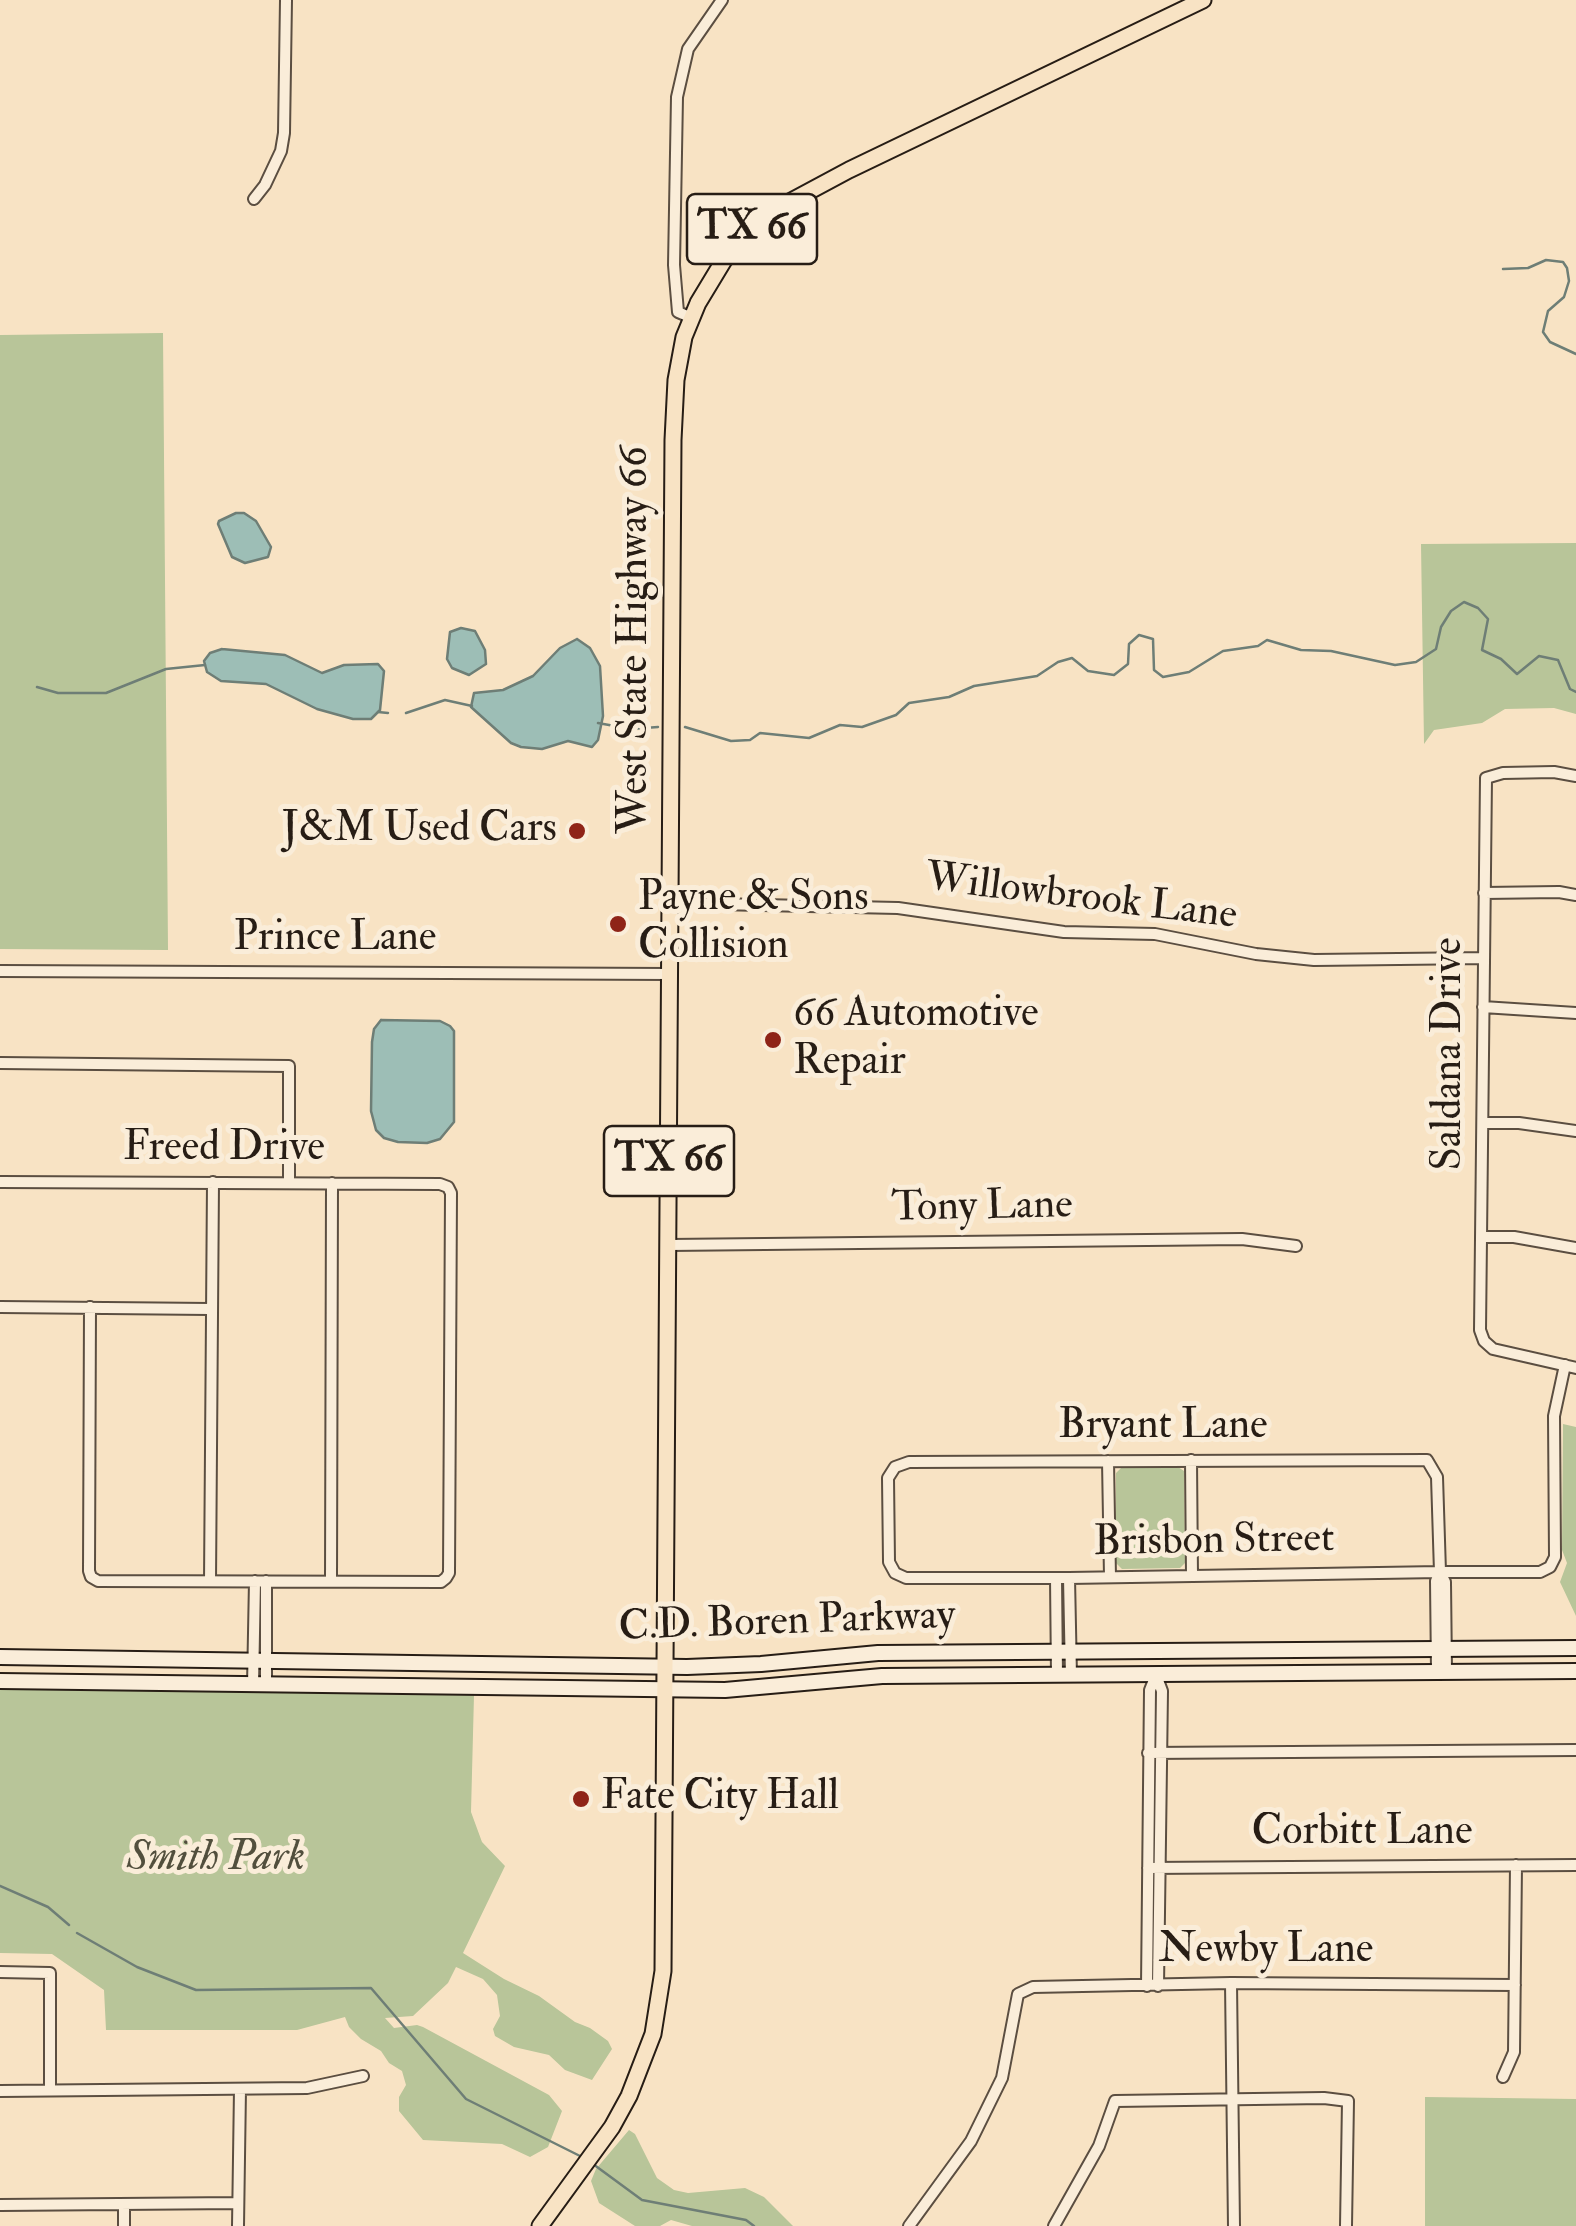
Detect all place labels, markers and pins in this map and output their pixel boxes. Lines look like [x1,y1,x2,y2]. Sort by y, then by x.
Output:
place label: J&M Used Cars [282,806,557,856]
marker: J&M Used Cars [566,820,588,842]
place label: Payne & Sons Collision [638,875,869,974]
marker: Payne & Sons Collision [607,913,629,935]
place label: 66 Automotive Repair [793,991,1039,1090]
marker: 66 Automotive Repair [762,1029,784,1051]
place label: Fate City Hall [601,1774,839,1824]
marker: Fate City Hall [570,1788,592,1810]

